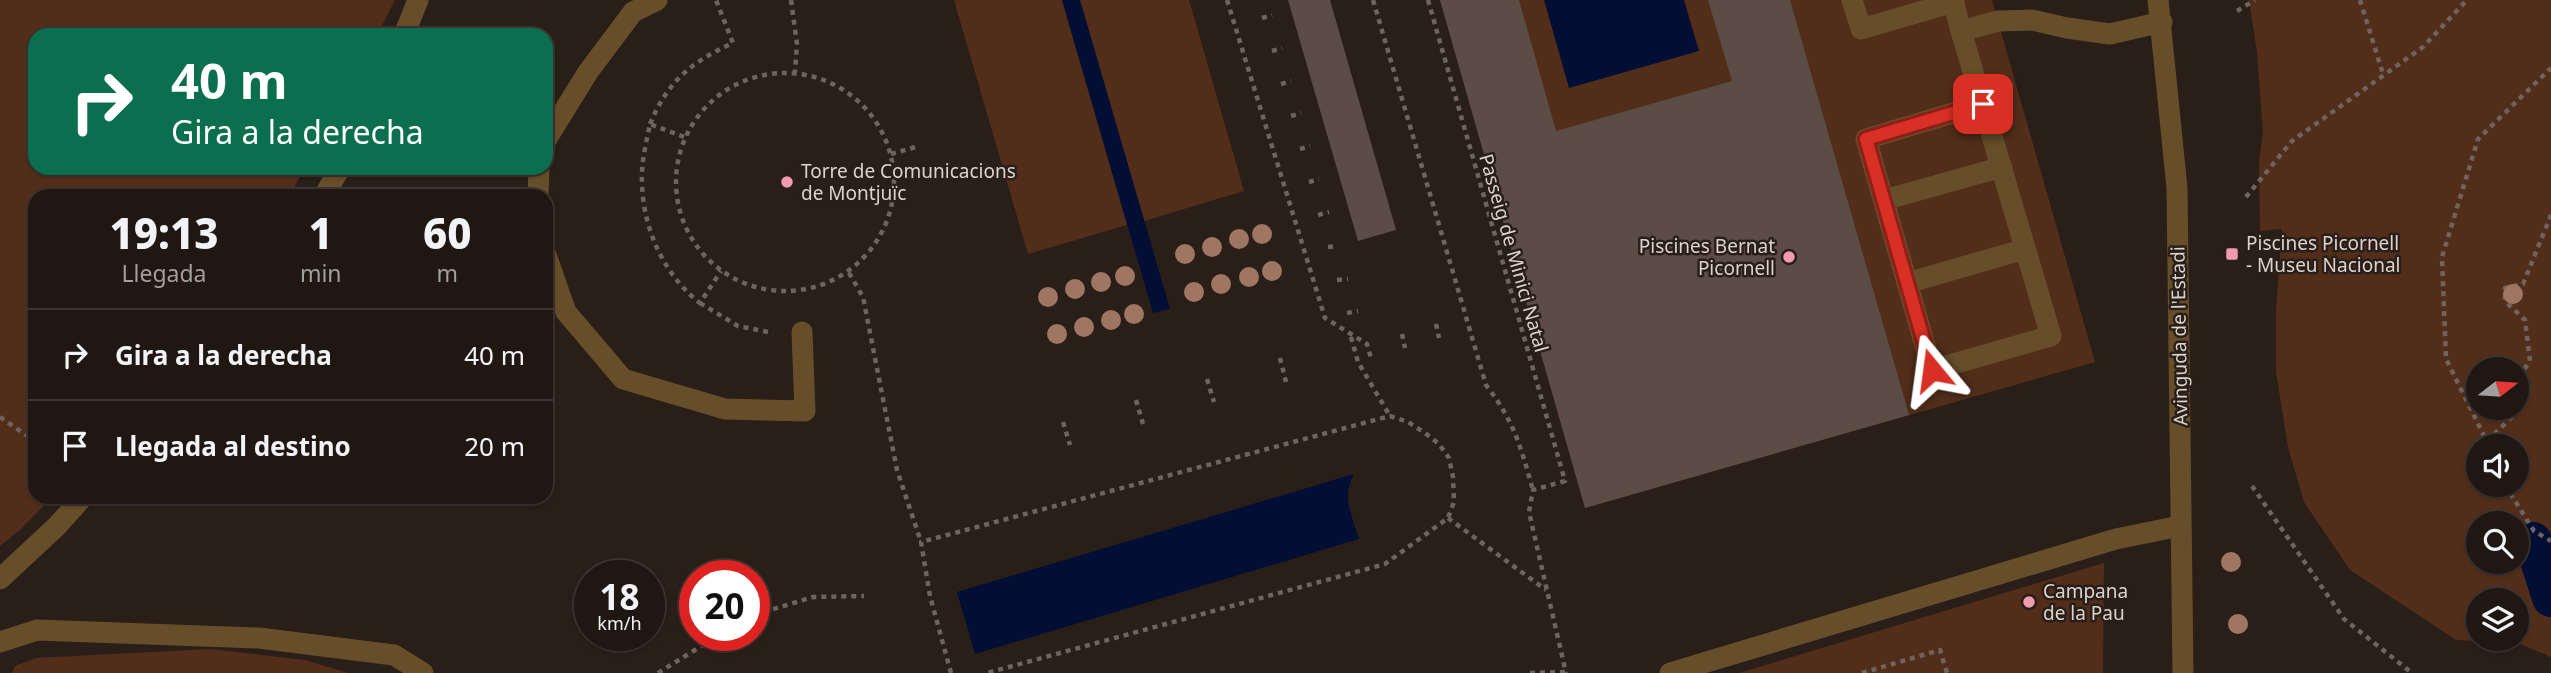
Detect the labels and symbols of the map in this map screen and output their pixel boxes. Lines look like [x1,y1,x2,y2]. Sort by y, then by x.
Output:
pin [1953,74,2013,134]
street label: Passeig de Minici Natal [1473,151,1555,355]
place label: Torre de Comunicacions de Montjuïc [801,158,1016,206]
marker: Torre de Comunicacions de Montjuïc [779,174,795,190]
place label: Piscines Picornell - Museu Nacional [2246,230,2400,278]
place label: Piscines Bernat Picornell [1639,233,1775,281]
street label: Avinguda de l'Estadi [2164,246,2194,426]
marker: Piscines Picornell - Museu Nacional [2224,246,2240,262]
marker: Piscines Bernat Picornell [1781,249,1797,265]
position arrow [1895,333,1969,407]
north arrow [2466,357,2529,420]
speed limit sign: 20 [679,560,770,651]
place label: Campana de la Pau [2043,578,2128,626]
marker: Campana de la Pau [2021,594,2037,610]

